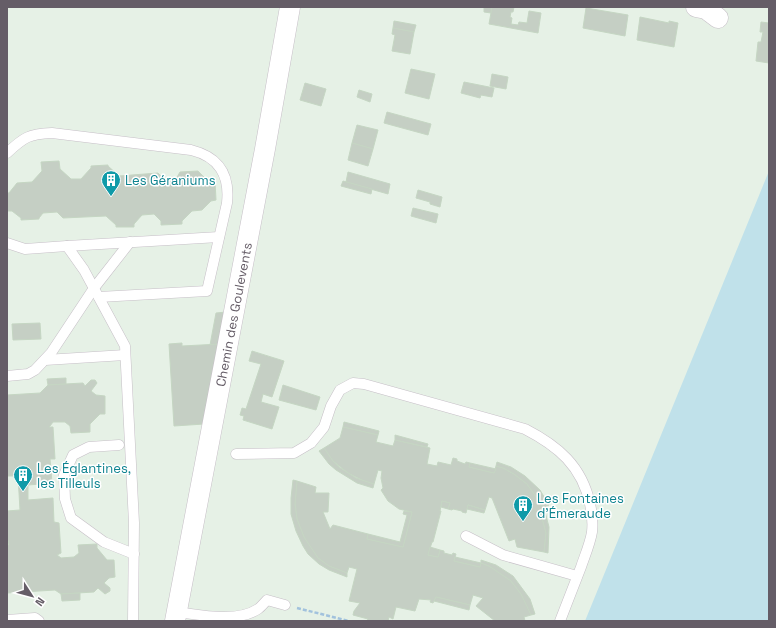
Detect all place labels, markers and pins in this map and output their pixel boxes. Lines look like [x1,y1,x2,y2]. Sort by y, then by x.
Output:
building icon: Les Géraniums [100,169,122,197]
place label: Les Géraniums [125,172,216,189]
place label: Les Églantines, les Tilleuls [37,460,131,492]
building icon: Les Églantines, les Tilleuls [12,464,34,492]
place label: Les Fontaines d'Émeraude [537,490,624,522]
building icon: Les Fontaines d'Émeraude [512,494,534,522]

